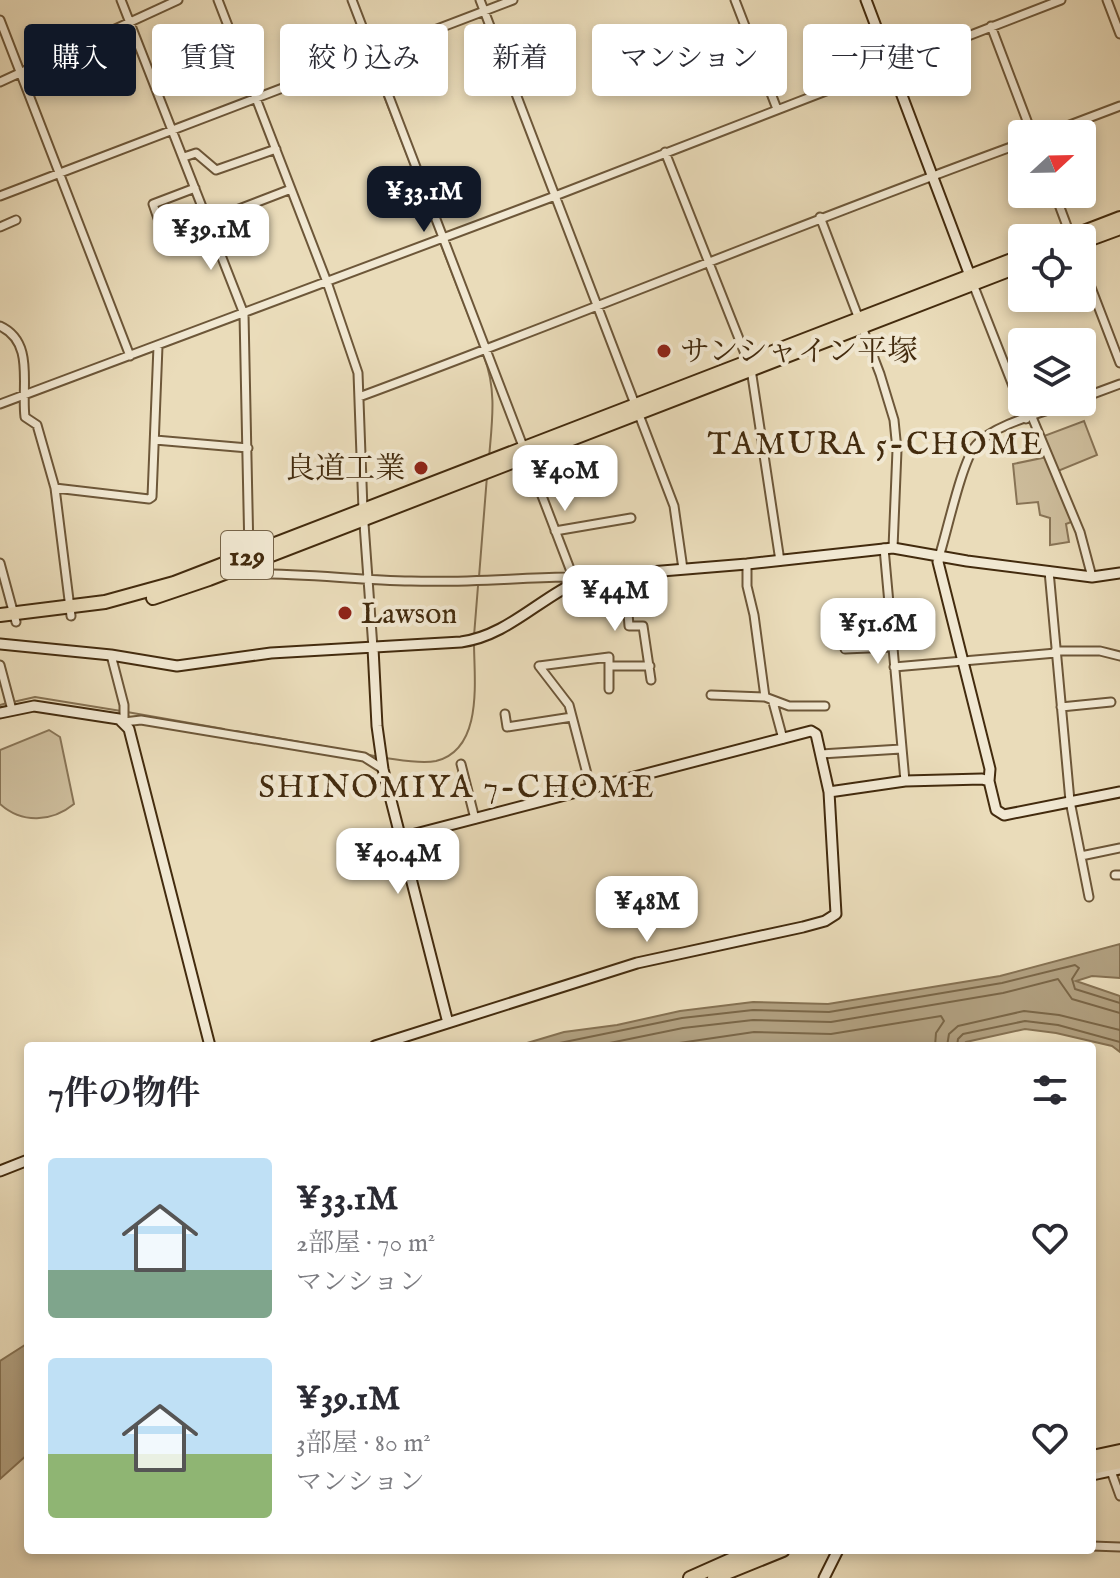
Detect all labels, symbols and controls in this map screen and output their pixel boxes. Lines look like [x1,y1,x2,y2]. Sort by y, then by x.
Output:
chip: 購入 [24,24,136,96]
chip: 賃貸 [152,24,264,96]
chip: 絞り込み [280,24,448,96]
chip: 新着 [464,24,576,96]
chip: マンション [592,24,787,96]
chip: 一戸建て [803,24,971,96]
north arrow [1008,120,1096,208]
map controls [1008,120,1096,416]
pin: ¥33.1M [359,166,489,234]
text: ¥33.1M [385,175,463,208]
pin: ¥39.1M [146,204,276,272]
text: ¥39.1M [171,213,251,246]
button: locate [1008,224,1096,312]
button: layers [1008,328,1096,416]
place label: サンシャイン平塚 [680,334,917,372]
marker: サンシャイン平塚 [655,342,673,360]
district label: TAMURA 5-CHOME [708,425,1044,466]
pin: ¥40M [518,445,612,513]
place label: 良道工業 [285,451,405,489]
text: ¥40M [531,454,599,487]
marker: 良道工業 [412,459,430,477]
road number: 129 [221,531,273,579]
pin: ¥44M [568,565,662,633]
text: ¥44M [581,574,649,607]
place label: Lawson [361,596,457,634]
pin: ¥51.6M [813,598,943,666]
marker: Lawson [336,604,354,622]
text: ¥51.6M [838,607,918,640]
district label: SHINOMIYA 7-CHOME [258,768,656,809]
pin: ¥40.4M [333,828,463,896]
text: ¥40.4M [354,837,442,870]
pin: ¥48M [600,876,694,944]
text: ¥48M [614,885,680,918]
icon: filters [1028,1068,1072,1112]
text: 7件の物件 [48,1073,200,1116]
text: ¥33.1M [296,1178,398,1221]
icon: home [112,1190,208,1286]
icon: heart [1028,1216,1072,1260]
text: 2部屋 · 70 m² [296,1227,435,1260]
text: マンション [296,1266,425,1299]
text: ¥39.1M [296,1378,400,1421]
icon: home [112,1390,208,1486]
icon: heart [1028,1416,1072,1460]
text: 3部屋 · 80 m² [296,1427,431,1460]
text: マンション [296,1466,425,1499]

